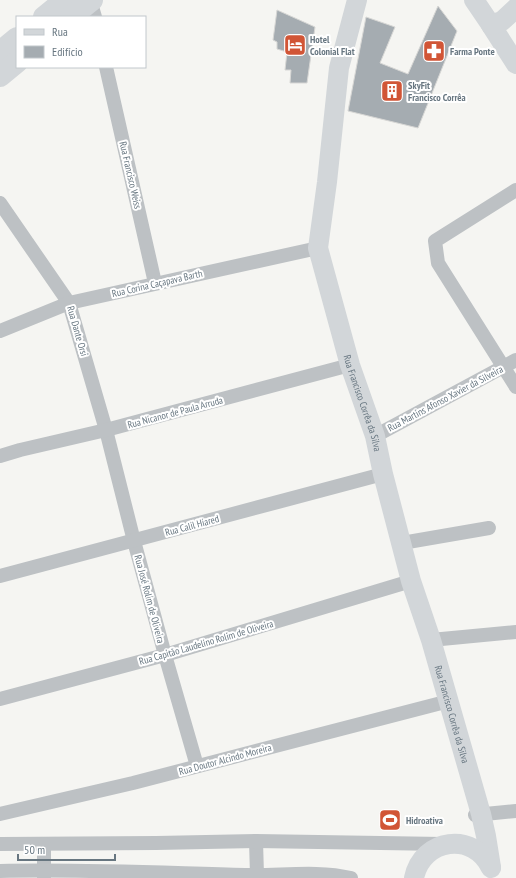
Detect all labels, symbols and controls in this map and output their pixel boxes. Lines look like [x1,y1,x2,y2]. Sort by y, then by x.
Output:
legend [16,16,146,68]
text: Rua [52,24,68,39]
hotel icon: Hotel Colonial Flat [282,32,308,58]
place label: Hotel Colonial Flat [310,33,355,58]
pharmacy icon: Farma Ponte [421,38,447,64]
text: Edifício [52,44,83,59]
place label: Farma Ponte [450,45,495,58]
building icon: SkyFit Francisco Corrêa [379,78,405,104]
place label: SkyFit Francisco Corrêa [408,79,466,104]
street label: Rua Francisco Weiss [116,140,145,211]
street label: Rua Corina Caçapava Barth [111,267,204,300]
street label: Rua Dante Orsi [64,305,91,358]
street label: Rua Francisco Corrêa da Silva [340,353,384,453]
street label: Rua Martins Afonso Xavier da Silveira [385,363,505,434]
street label: Rua Nicanor de Paula Arruda [126,394,224,431]
street label: Rua Calil Hiared [164,512,221,539]
street label: Rua José Rolim de Oliveira [131,554,168,645]
street label: Rua Capitão Laudelino Rolim de Oliveira [138,617,275,668]
street label: Rua Francisco Corrêa da Silva [432,664,472,765]
street label: Rua Doutor Alcindo Moreira [177,741,273,778]
sports icon: Hidroativa [377,807,403,833]
place label: Hidroativa [406,814,443,827]
scale bar [18,836,115,862]
text: 50 m [24,842,45,857]

